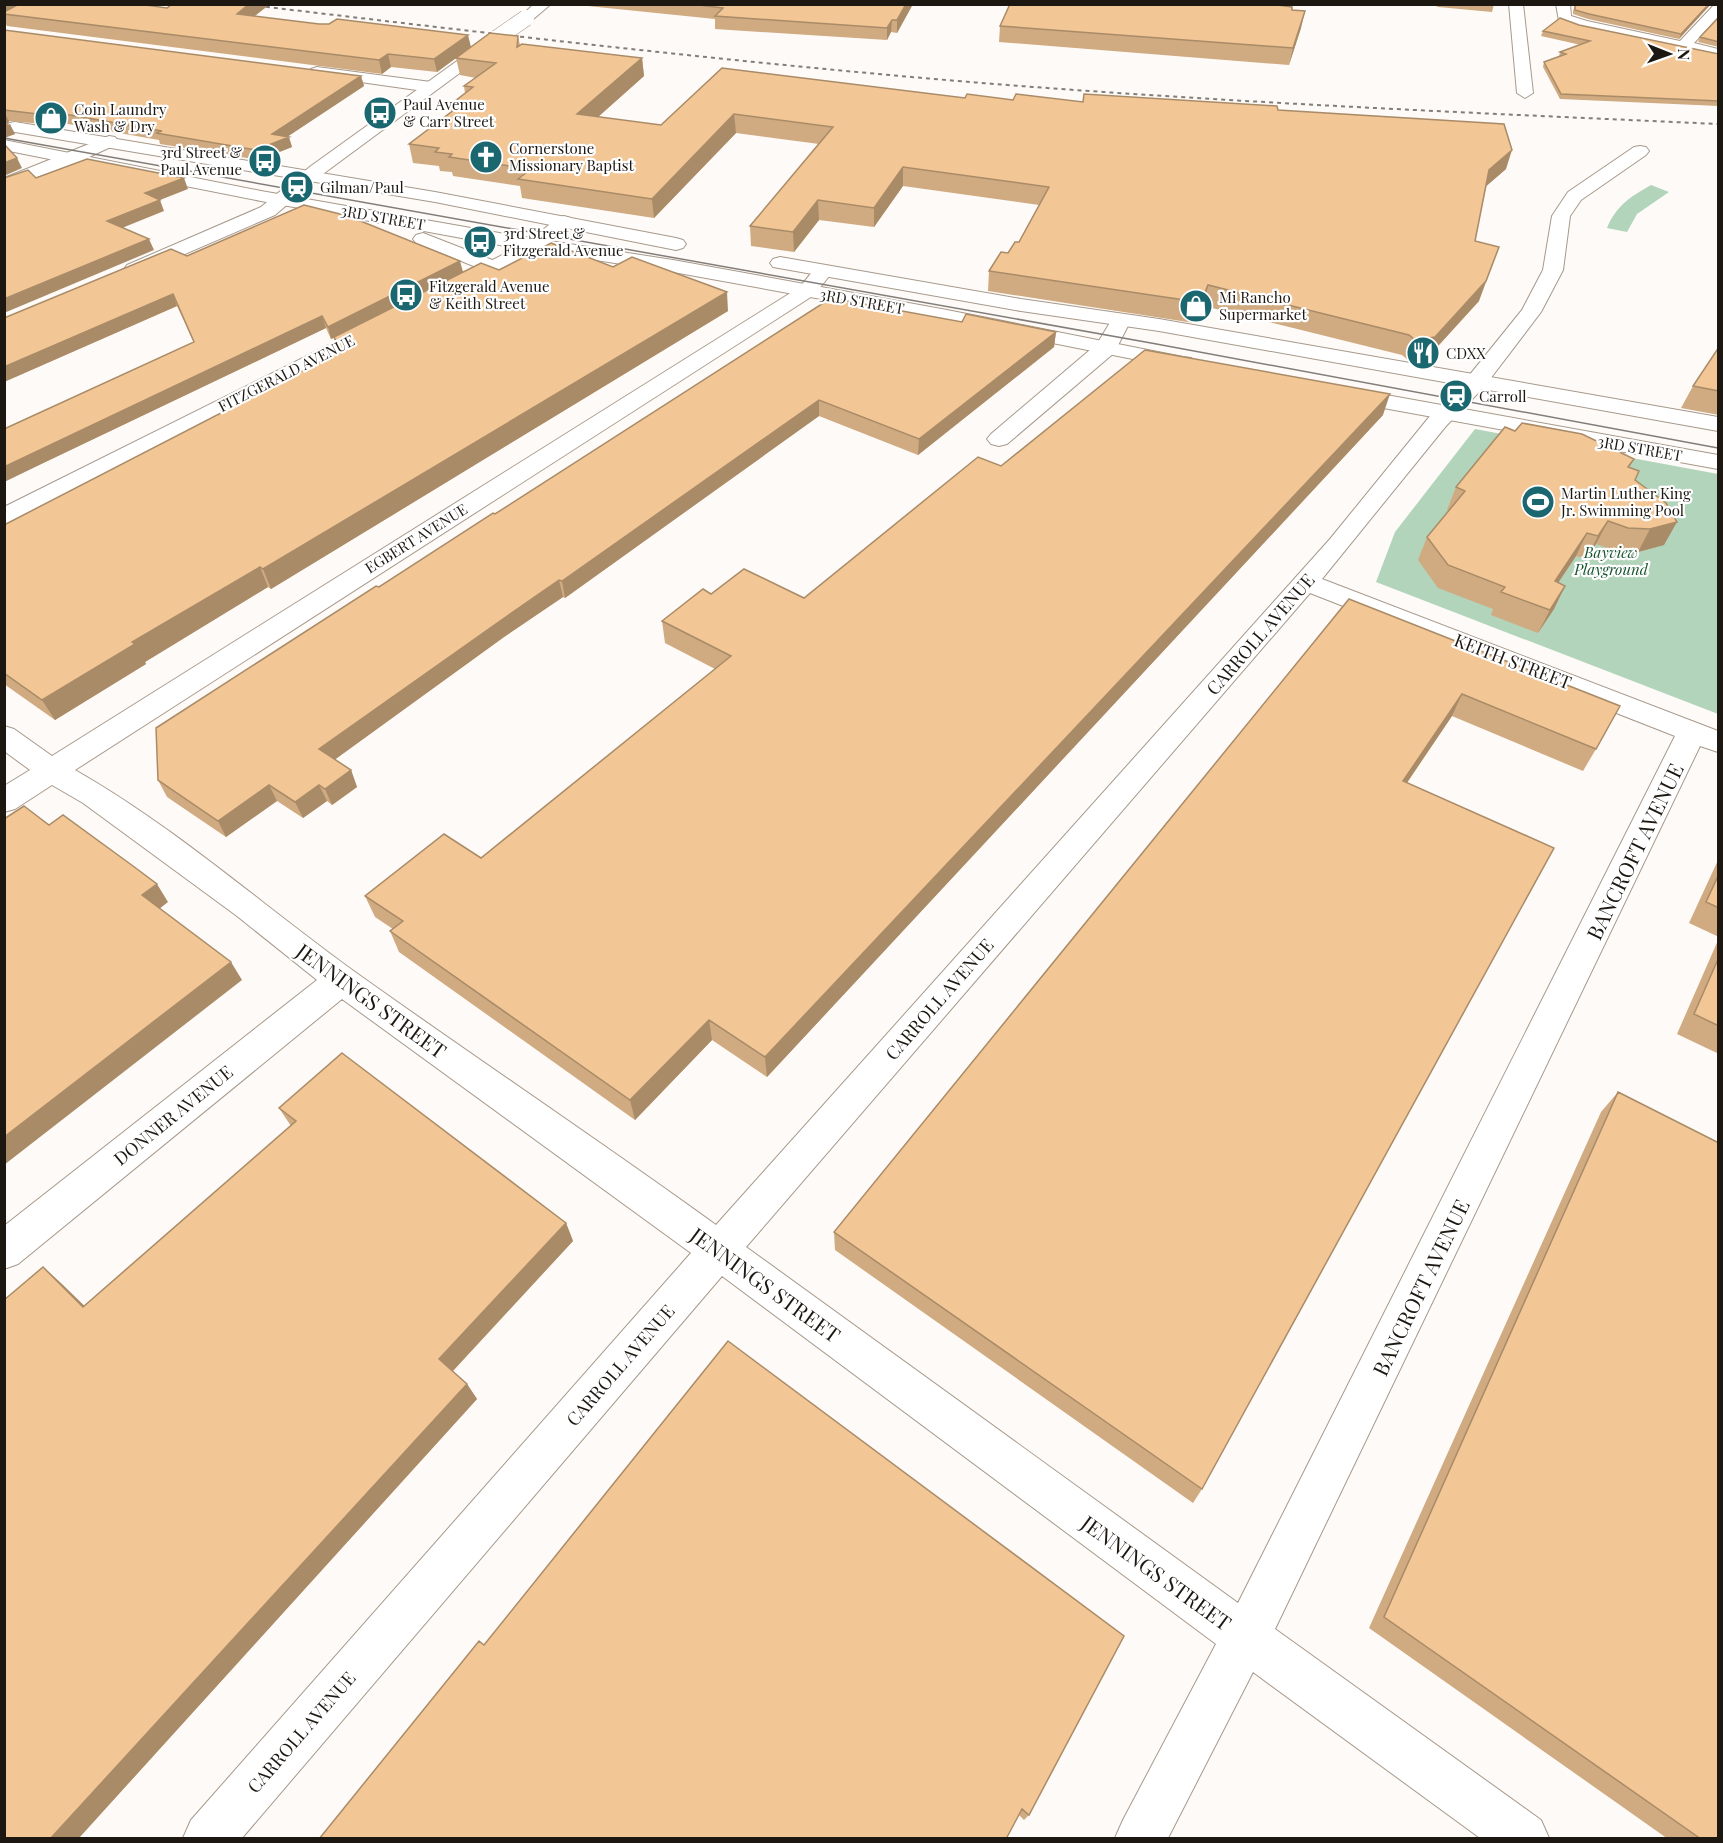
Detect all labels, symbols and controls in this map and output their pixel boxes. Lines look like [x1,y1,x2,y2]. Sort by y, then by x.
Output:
north arrow [1639,24,1699,84]
text: N [1674,48,1695,61]
place label: Paul Avenue & Carr Street [403,94,495,131]
bus stop icon: Paul Avenue & Carr Street [362,95,398,131]
place label: Coin Laundry Wash & Dry [73,99,167,136]
shop icon: Coin Laundry Wash & Dry [33,100,69,136]
place label: Cornerstone Missionary Baptist [509,138,634,175]
church icon: Cornerstone Missionary Baptist [468,139,504,175]
place label: 3rd Street & Paul Avenue [160,142,242,179]
bus stop icon: 3rd Street & Paul Avenue [247,143,283,179]
station icon: Gilman/Paul [279,169,315,205]
place label: Gilman/Paul [320,177,404,197]
street label: 3RD STREET [339,200,427,234]
place label: 3rd Street & Fitzgerald Avenue [503,223,623,260]
bus stop icon: 3rd Street & Fitzgerald Avenue [462,224,498,260]
place label: Fitzgerald Avenue & Keith Street [429,276,549,313]
bus stop icon: Fitzgerald Avenue & Keith Street [388,277,424,313]
street label: 3RD STREET [818,284,906,318]
place label: Mi Rancho Supermarket [1219,287,1307,324]
shop icon: Mi Rancho Supermarket [1178,288,1214,324]
street label: FITZGERALD AVENUE [214,330,358,416]
restaurant icon: CDXX [1405,335,1441,371]
place label: CDXX [1446,343,1486,363]
station icon: Carroll [1438,378,1474,414]
place label: Carroll [1479,386,1527,406]
street label: 3RD STREET [1596,431,1684,465]
place label: Martin Luther King Jr. Swimming Pool [1560,483,1691,520]
sports icon: Martin Luther King Jr. Swimming Pool [1520,484,1556,520]
street label: EGBERT AVENUE [361,498,471,578]
park label: Bayview Playground [1573,542,1649,579]
street label: CARROLL AVENUE [1201,568,1319,700]
street label: KEITH STREET [1451,628,1575,694]
street label: BANCROFT AVENUE [1579,758,1689,944]
street label: CARROLL AVENUE [880,933,998,1065]
street label: JENNINGS STREET [291,935,453,1064]
street label: DONNER AVENUE [108,1060,238,1170]
street label: BANCROFT AVENUE [1365,1194,1475,1380]
street label: JENNINGS STREET [685,1219,847,1348]
street label: CARROLL AVENUE [561,1299,679,1431]
street label: JENNINGS STREET [1076,1507,1238,1636]
street label: CARROLL AVENUE [242,1666,360,1798]

